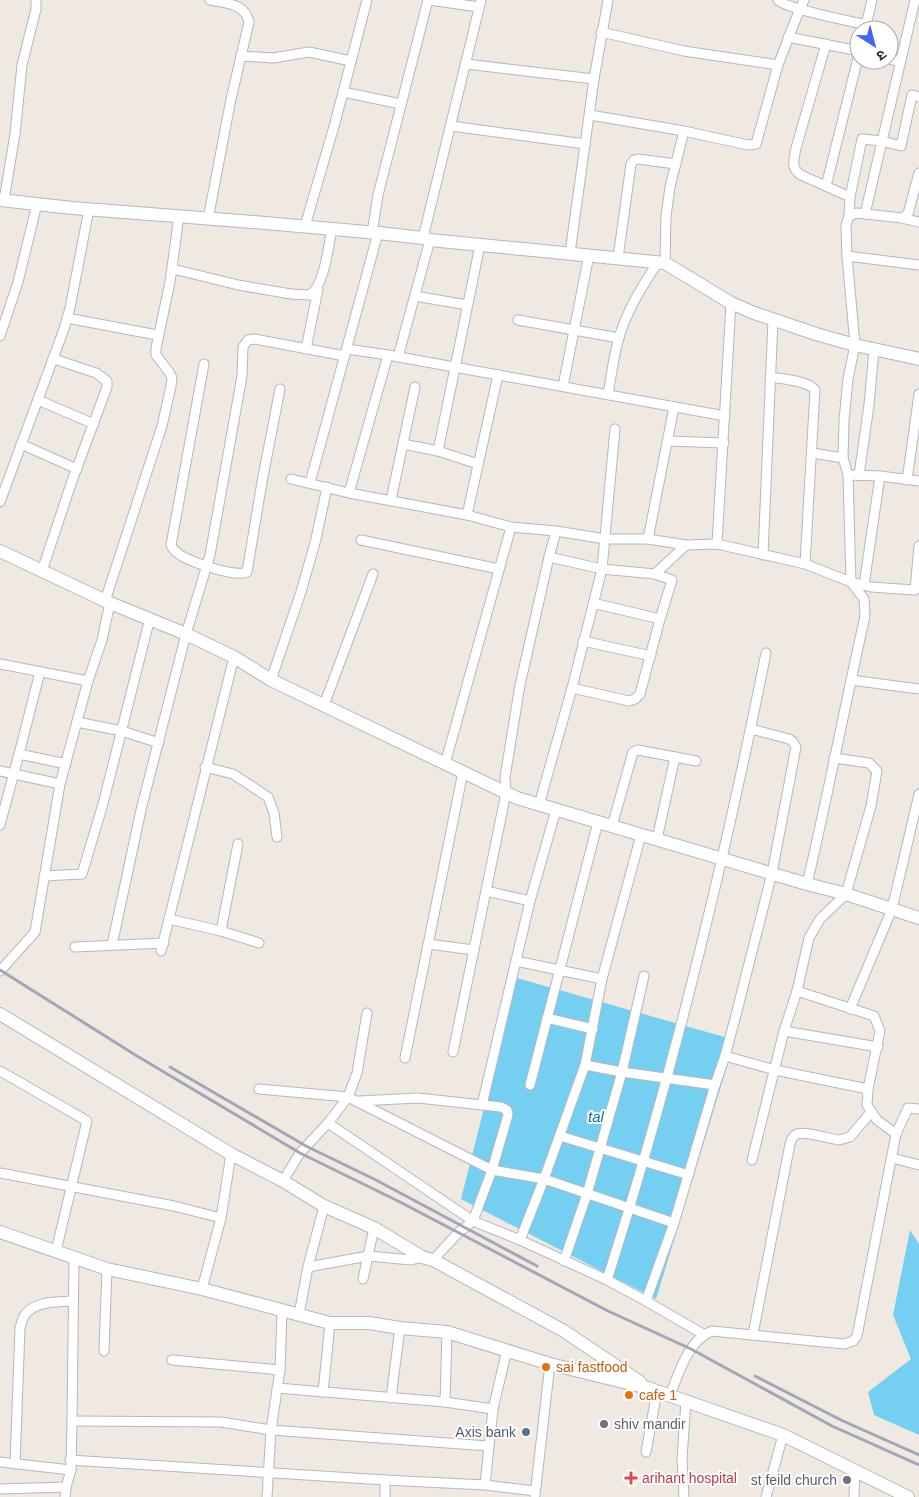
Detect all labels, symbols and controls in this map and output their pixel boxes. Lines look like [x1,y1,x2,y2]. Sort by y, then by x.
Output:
north arrow [849,20,899,70]
text: उ [873,47,890,65]
water label: tal [588,1108,605,1125]
place label: sai fastfood [556,1359,628,1375]
marker: sai fastfood [540,1361,552,1373]
place label: cafe 1 [639,1387,677,1403]
marker: cafe 1 [623,1389,635,1401]
place label: shiv mandir [614,1416,686,1432]
marker: shiv mandir [598,1418,610,1430]
place label: Axis bank [455,1424,517,1440]
marker: Axis bank [520,1426,532,1438]
place label: arihant hospital [642,1470,737,1486]
marker: arihant hospital [624,1471,638,1485]
place label: st feild church [751,1472,837,1488]
marker: st feild church [841,1474,853,1486]

